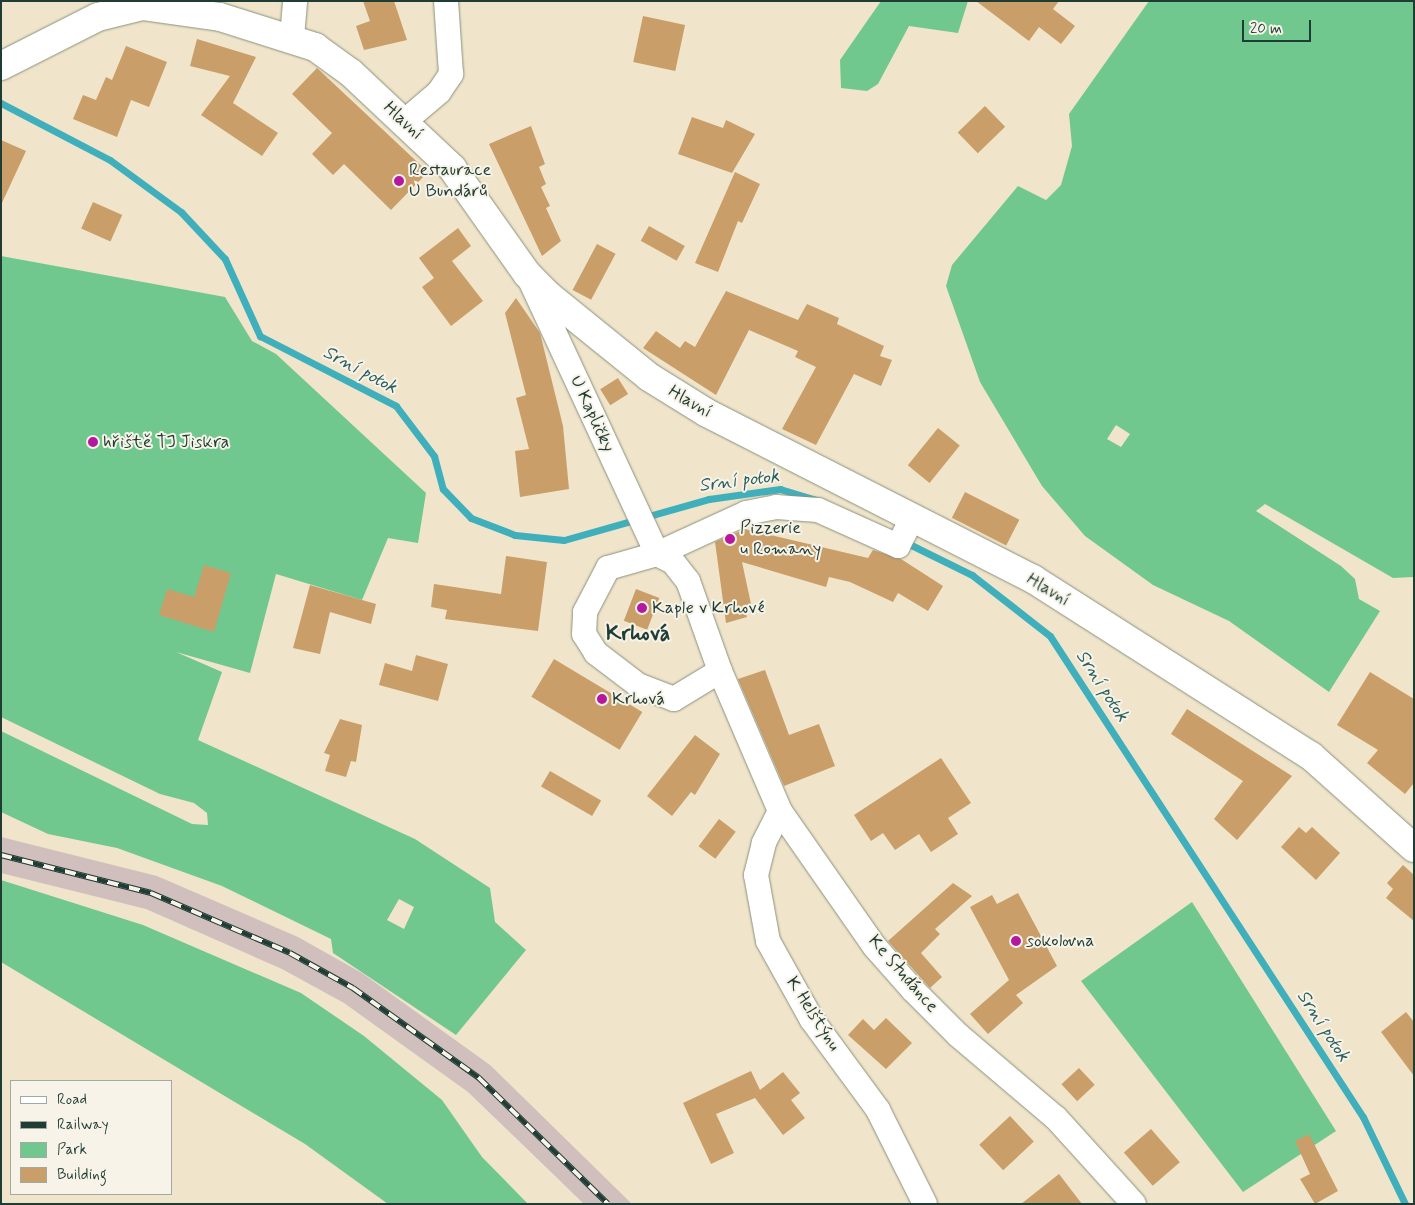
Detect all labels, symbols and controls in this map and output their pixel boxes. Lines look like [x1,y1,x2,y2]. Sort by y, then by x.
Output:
scale bar [1245,10,1314,42]
text: 20 m [1250,19,1282,39]
street label: Hlavní [378,97,428,145]
place label: Restaurace U Bundárů [409,160,491,202]
marker: Restaurace U Bundárů [393,175,405,187]
water label: Srní potok [319,341,401,399]
street label: U Kapličky [565,372,619,456]
street label: Hlavní [664,381,716,423]
place label: hřiště TJ Jiskra [103,431,228,453]
marker: hřiště TJ Jiskra [87,436,99,448]
water label: Srní potok [697,465,781,497]
place label: Pizzerie u Romany [740,518,820,560]
marker: Pizzerie u Romany [724,533,736,545]
street label: Hlavní [1022,569,1074,611]
place label: Kaple v Krhové [652,597,764,619]
marker: Kaple v Krhové [636,602,648,614]
district label: Krhová [606,622,670,648]
water label: Srní potok [1070,646,1134,726]
place label: Krhová [612,688,665,710]
marker: Krhová [596,693,608,705]
street label: Ke Studánce [863,930,943,1018]
place label: sokolovna [1026,930,1095,952]
marker: sokolovna [1010,935,1022,947]
street label: K Helštýnu [780,972,846,1056]
water label: Srní potok [1291,986,1355,1066]
legend [10,1080,172,1195]
text: Road [57,1090,87,1110]
text: Railway [57,1115,109,1135]
text: Park [57,1140,87,1160]
text: Building [57,1165,107,1185]

